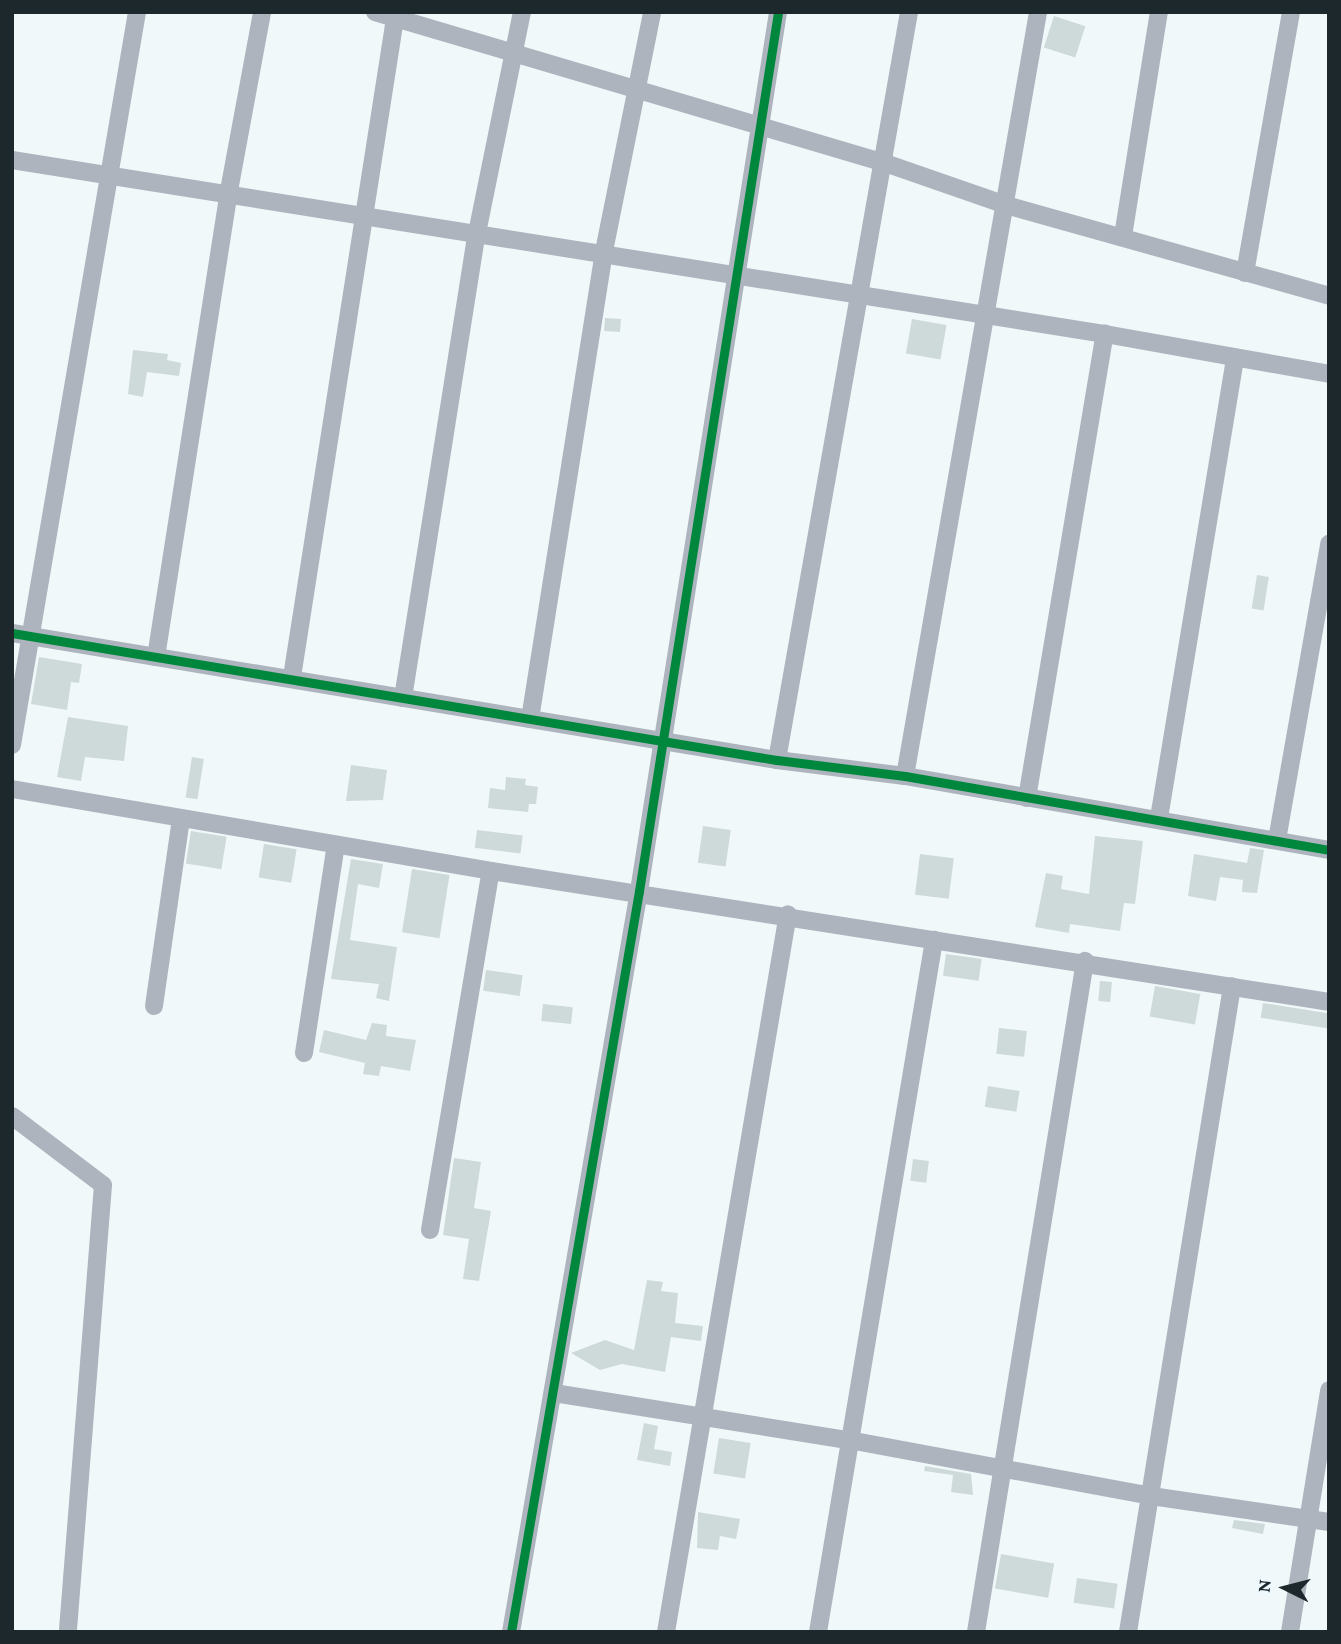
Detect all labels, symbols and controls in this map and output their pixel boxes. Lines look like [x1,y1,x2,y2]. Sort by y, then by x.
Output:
north arrow [1250,1553,1320,1623]
text: N [1252,1578,1275,1593]

